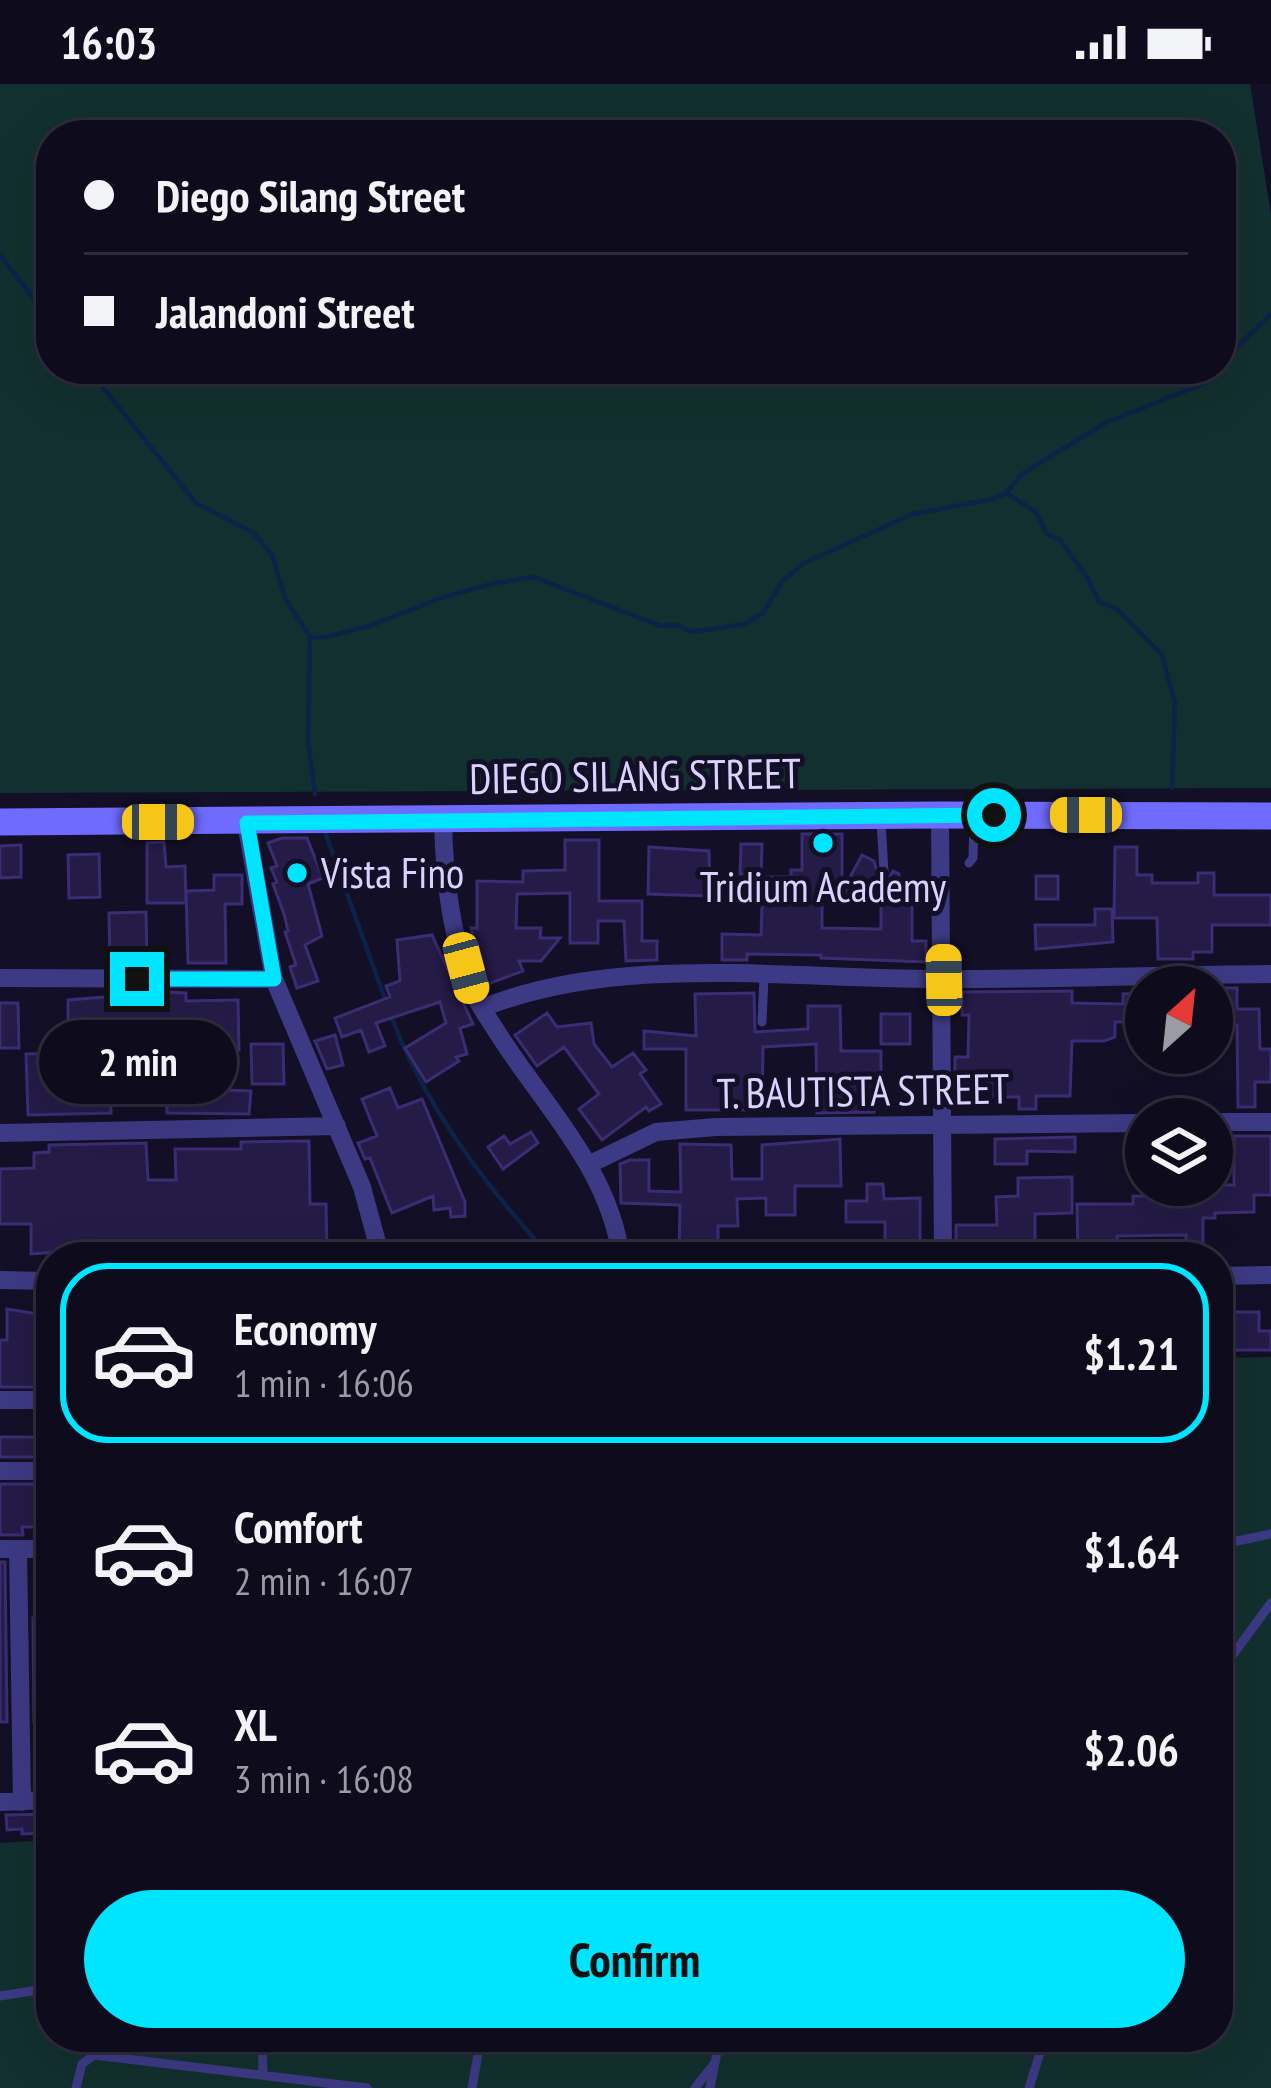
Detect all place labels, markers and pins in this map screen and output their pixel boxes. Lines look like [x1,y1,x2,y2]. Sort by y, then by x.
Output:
marker: Tridium Academy [810,830,836,856]
place label: Vista Fino [320,845,464,900]
place label: Tridium Academy [700,859,946,914]
marker: Vista Fino [284,860,310,886]

